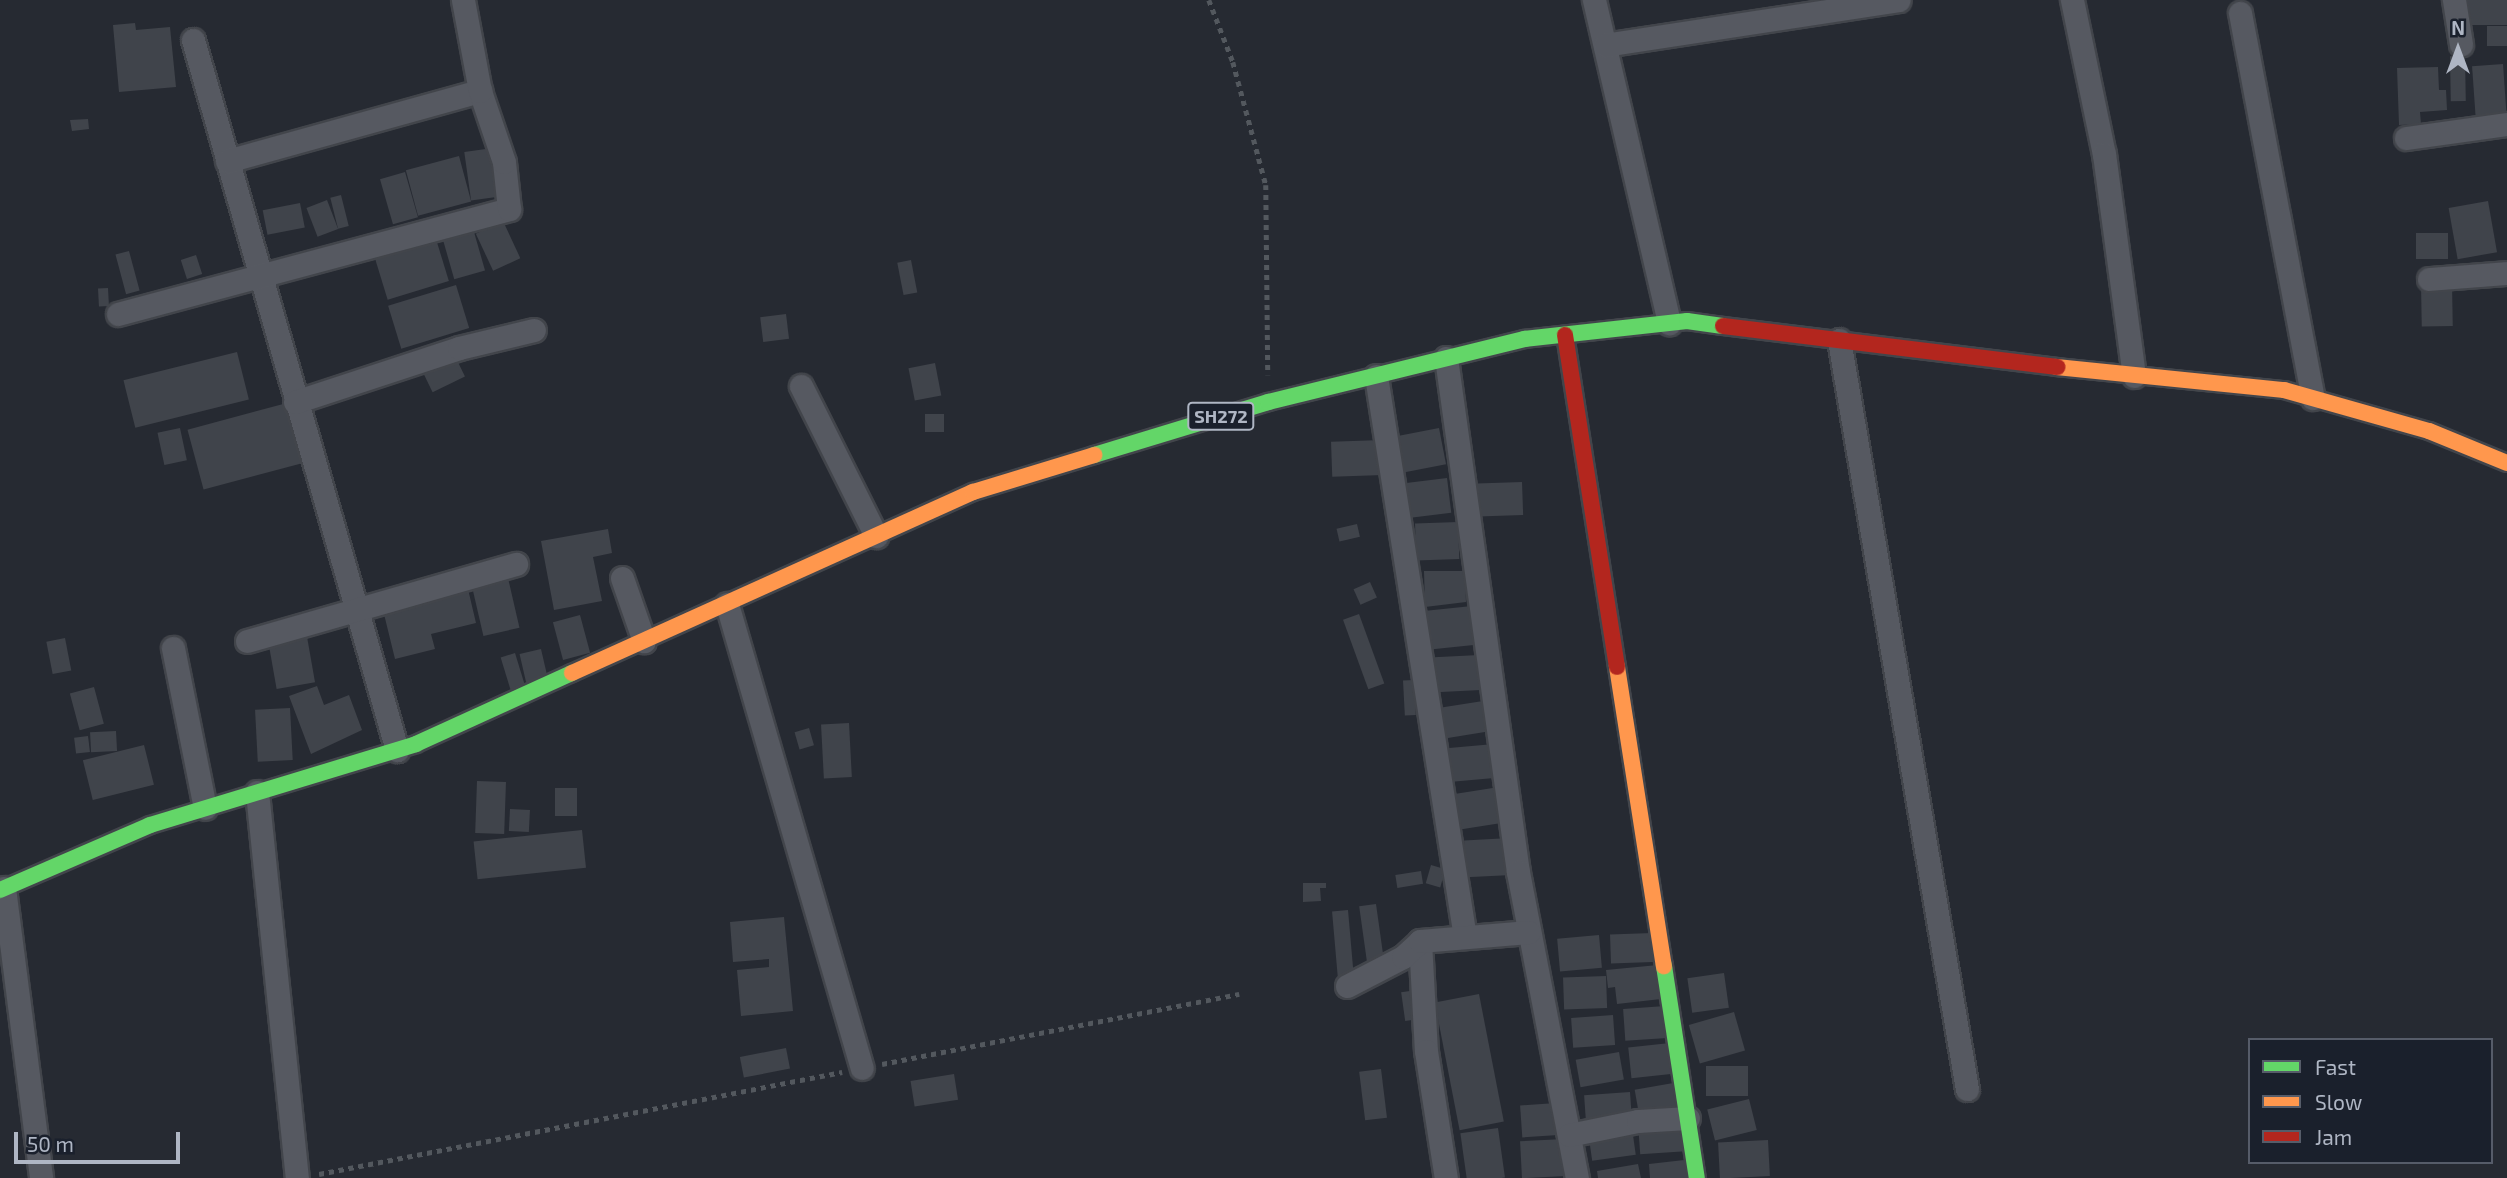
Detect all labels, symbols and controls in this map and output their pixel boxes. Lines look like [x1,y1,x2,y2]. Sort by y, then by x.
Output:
north arrow [2423,14,2493,84]
text: N [2451,16,2465,39]
road number: SH272 [1186,402,1256,430]
legend [2248,1038,2493,1164]
text: Fast [2315,1054,2356,1079]
text: Slow [2315,1089,2362,1114]
scale bar [18,1118,184,1162]
text: Jam [2315,1124,2352,1149]
text: 50 m [27,1131,74,1156]

